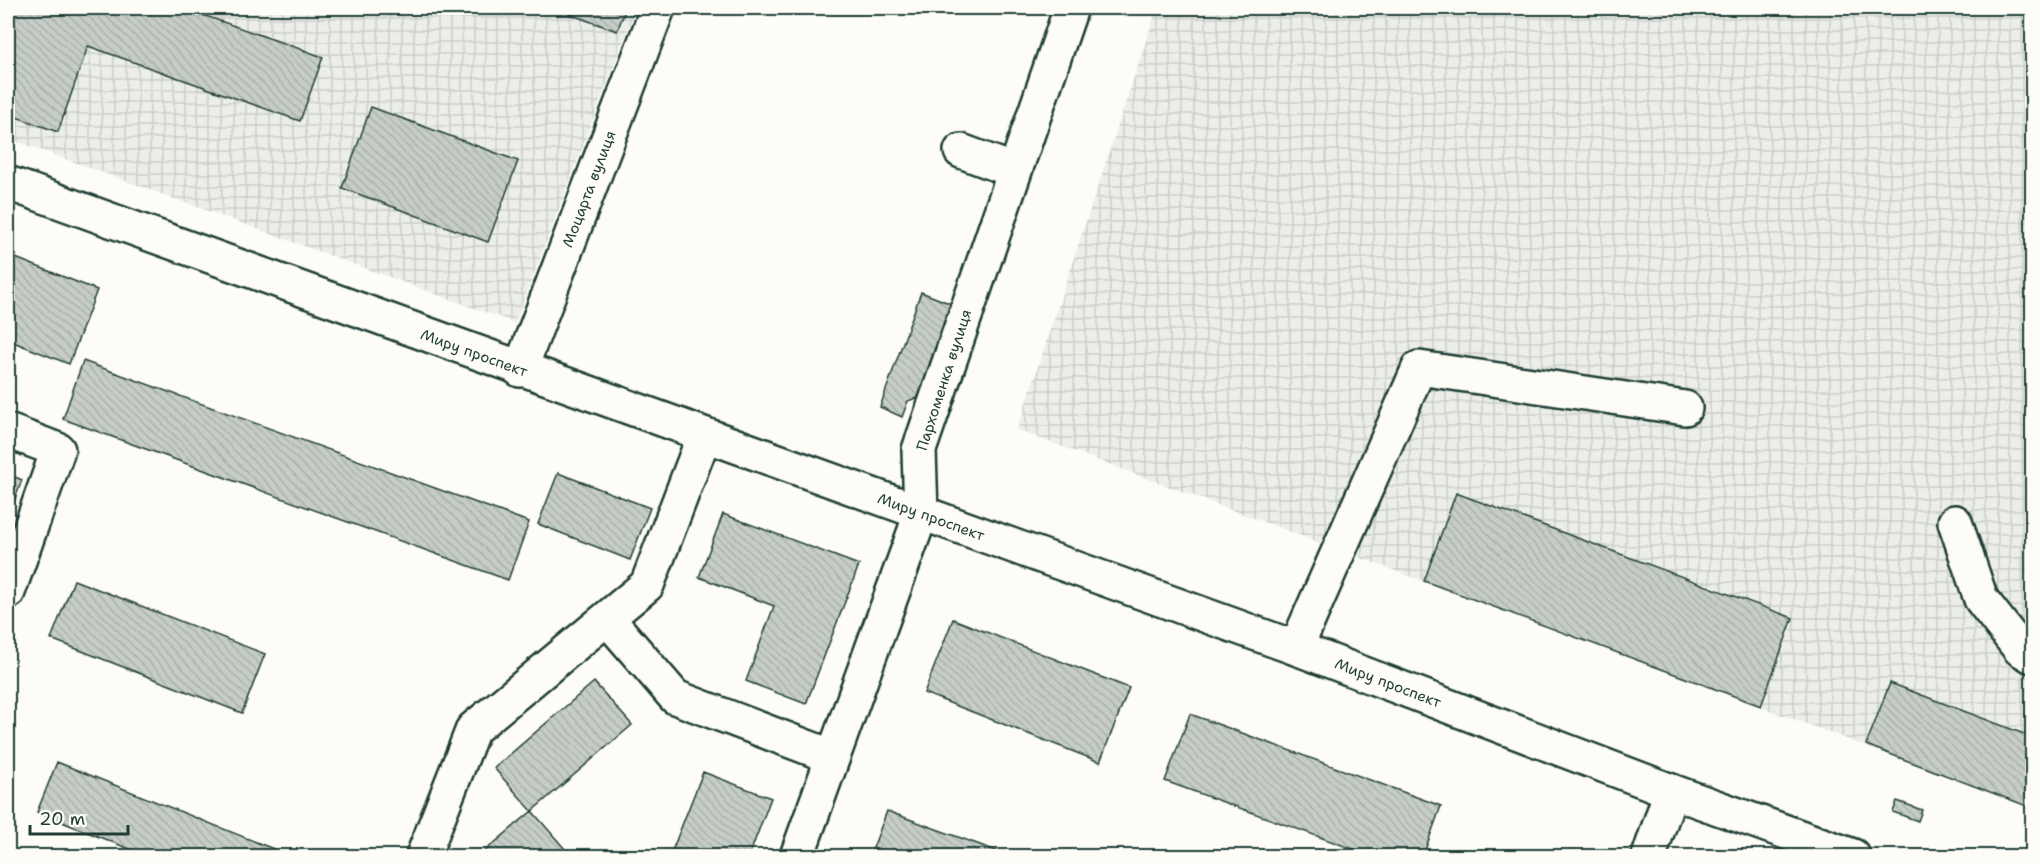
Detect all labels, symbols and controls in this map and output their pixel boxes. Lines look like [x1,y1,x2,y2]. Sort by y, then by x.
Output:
street label: Моцарта вулиця [557,128,621,250]
street label: Пархоменка вулиця [912,307,976,453]
street label: Миру проспект [418,324,531,382]
street label: Миру проспект [875,488,988,546]
street label: Миру проспект [1332,654,1444,713]
scale bar [30,798,128,836]
text: 20 m [39,807,85,831]

